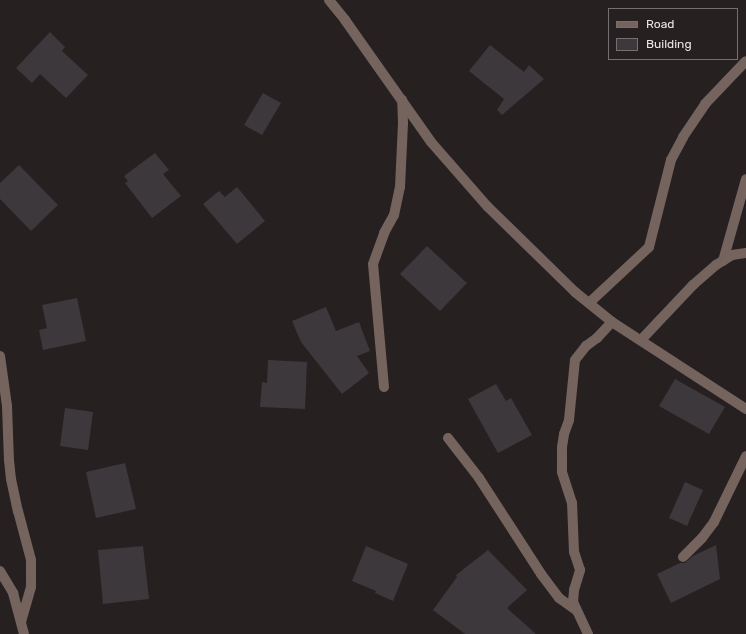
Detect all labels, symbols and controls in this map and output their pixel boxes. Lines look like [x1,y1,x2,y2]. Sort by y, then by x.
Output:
legend [608,8,738,60]
text: Road [646,17,674,31]
text: Building [646,37,692,51]

